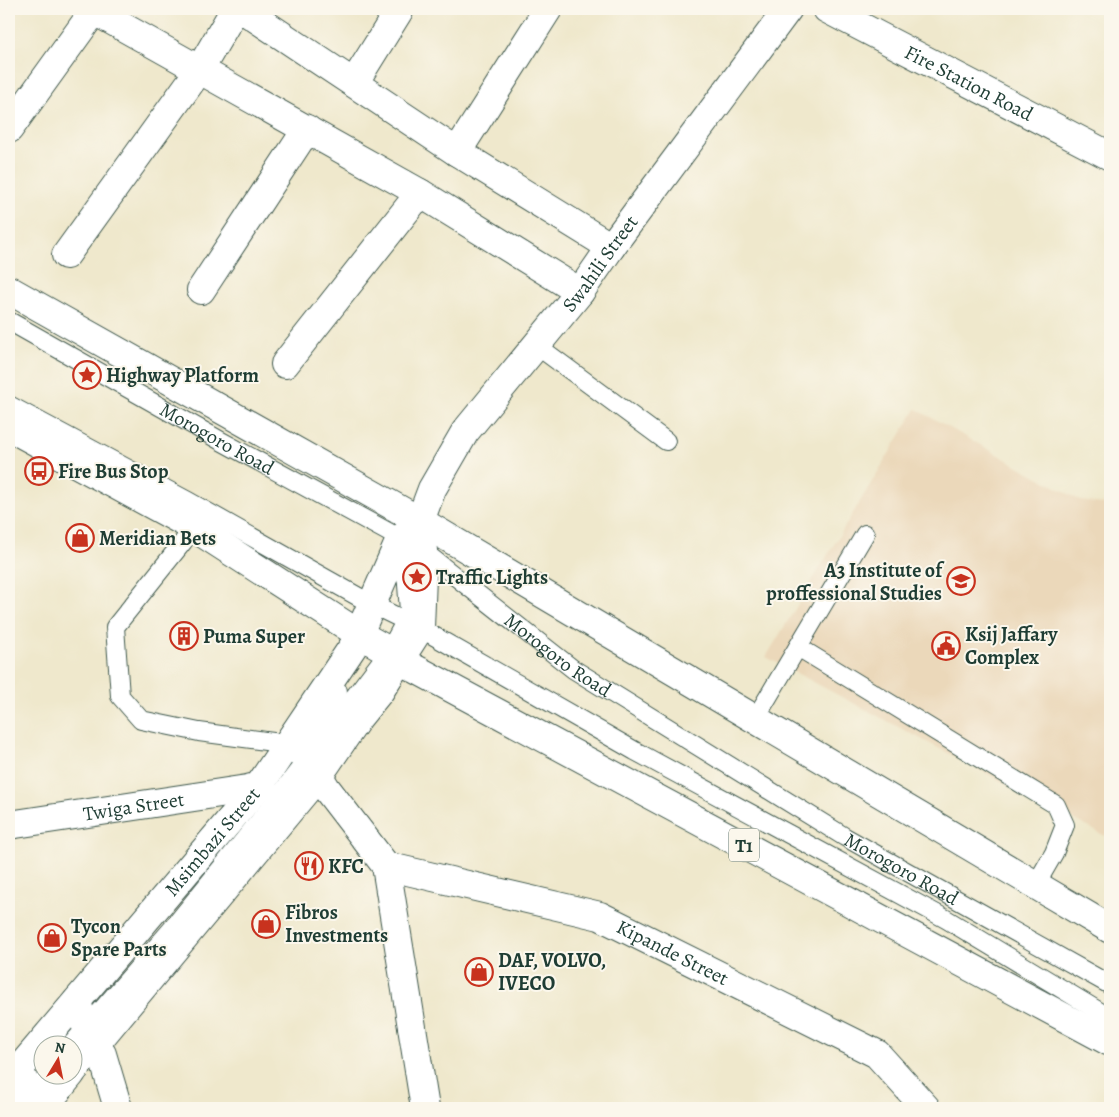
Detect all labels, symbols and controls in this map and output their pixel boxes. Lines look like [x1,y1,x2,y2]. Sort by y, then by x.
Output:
street label: Fire Station Road [900,39,1038,128]
street label: Swahili Street [556,209,644,318]
place icon: Highway Platform [72,360,102,390]
place label: Highway Platform [106,362,259,389]
street label: Morogoro Road [155,396,279,482]
bus stop icon: Fire Bus Stop [24,456,54,486]
place label: Fire Bus Stop [58,458,169,485]
shop icon: Meridian Bets [65,523,95,553]
place label: Meridian Bets [99,525,216,552]
place label: A3 Institute of proffessional Studies [766,557,945,607]
place icon: Traffic Lights [402,562,432,592]
place label: Traffic Lights [436,564,548,591]
school or university icon: A3 Institute of proffessional Studies [946,566,976,596]
street label: Morogoro Road [498,607,617,704]
building icon: Puma Super [169,621,199,651]
place label: Ksij Jaffary Complex [965,621,1058,671]
place label: Puma Super [203,623,305,650]
public building icon: Ksij Jaffary Complex [931,631,961,661]
street label: Msimbazi Street [159,781,267,902]
street label: Twiga Street [81,786,186,828]
street label: Morogoro Road [839,826,964,912]
road number: T1 [729,828,759,862]
restaurant icon: KFC [294,851,324,881]
place label: KFC [328,853,364,880]
place label: Fibros Investments [285,899,388,949]
shop icon: Fibros Investments [251,909,281,939]
place label: Tycon Spare Parts [71,913,167,963]
street label: Kipande Street [612,913,733,992]
shop icon: Tycon Spare Parts [37,923,67,953]
place label: DAF, VOLVO, IVECO [498,947,606,997]
shop icon: DAF, VOLVO, IVECO [464,957,494,987]
north arrow [32,1034,82,1084]
text: N [53,1037,67,1058]

